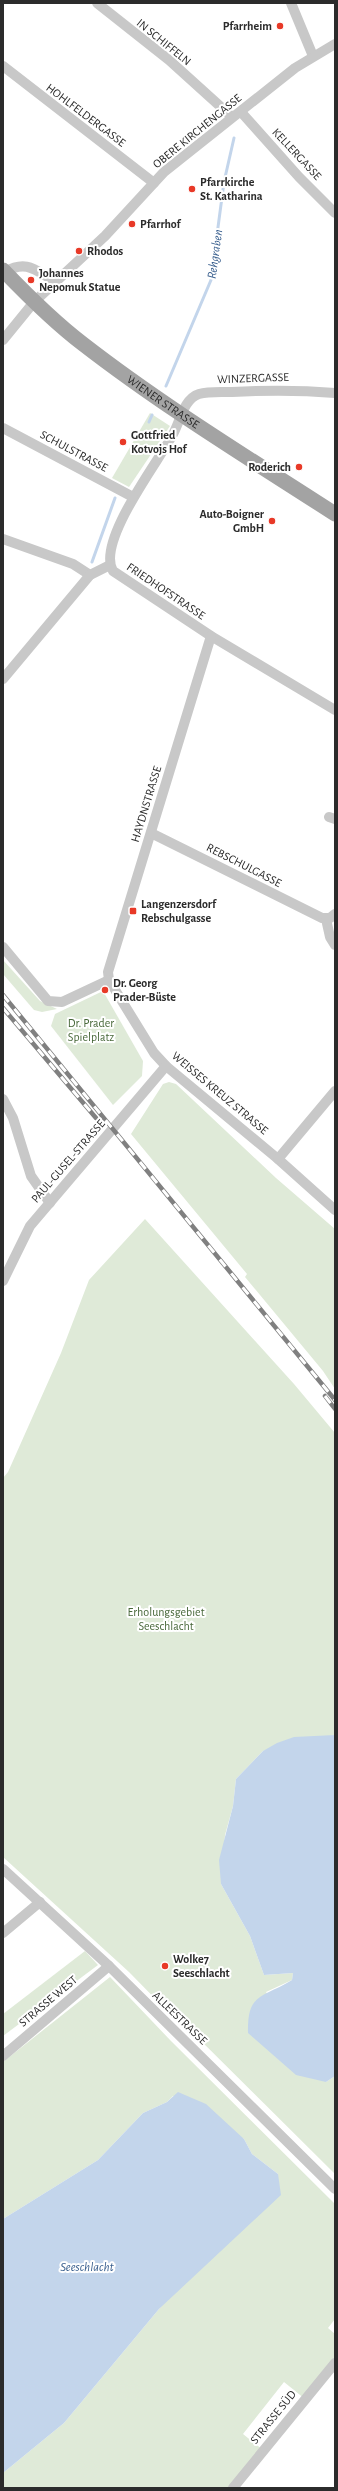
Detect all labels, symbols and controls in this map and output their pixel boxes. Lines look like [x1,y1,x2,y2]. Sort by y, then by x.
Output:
street label: IN SCHIFFELN [135,17,193,67]
place label: Pfarrheim [223,20,272,32]
marker: Pfarrheim [275,21,285,31]
street label: HOHLFELDERGASSE [44,81,128,149]
street label: OBERE KIRCHENGASSE [150,92,244,170]
street label: KELLERGASSE [270,126,324,182]
place label: Pfarrkirche St. Katharina [200,176,263,202]
marker: Pfarrkirche St. Katharina [187,184,197,194]
place label: Pfarrhof [140,218,182,230]
marker: Pfarrhof [127,219,137,229]
water label: Rehgraben [206,229,225,280]
place label: Rhodos [87,245,124,257]
marker: Rhodos [74,246,84,256]
place label: Johannes Nepomuk Statue [39,267,121,293]
marker: Johannes Nepomuk Statue [26,275,36,285]
street label: WINZERGASSE [217,371,289,385]
street label: WIENER STRASSE [125,373,202,431]
street label: SCHULSTRASSE [38,428,110,474]
place label: Gottfried Kotvojs Hof [131,429,187,456]
marker: Gottfried Kotvojs Hof [118,437,128,447]
place label: Roderich [248,461,291,473]
marker: Roderich [294,462,304,472]
place label: Auto-Boigner GmbH [199,508,265,534]
marker: Auto-Boigner GmbH [267,516,277,526]
street label: FRIEDHOFSTRASSE [125,560,207,622]
street label: HAYDNSTRASSE [129,764,163,843]
street label: REBSCHULGASSE [205,841,284,889]
place label: Langenzersdorf Rebschulgasse [141,898,217,924]
marker: Langenzersdorf Rebschulgasse [128,906,138,916]
place label: Dr. Georg Prader-Büste [113,977,176,1003]
marker: Dr. Georg Prader-Büste [100,985,110,995]
park label: Dr. Prader Spielplatz [68,1017,114,1043]
street label: WEISSES KREUZ STRASSE [170,1049,271,1137]
street label: PAUL-GUSEL-STRASSE [29,1117,107,1205]
park label: Erholungsgebiet Seeschlacht [128,1606,205,1632]
place label: Wolke7 Seeschlacht [173,1953,230,1979]
marker: Wolke7 Seeschlacht [160,1961,170,1971]
street label: STRASSE WEST [17,1973,79,2029]
street label: ALLEESTRASSE [150,1989,210,2047]
water label: Seeschlacht [60,2261,115,2274]
street label: STRASSE SÜD [247,2387,298,2446]

